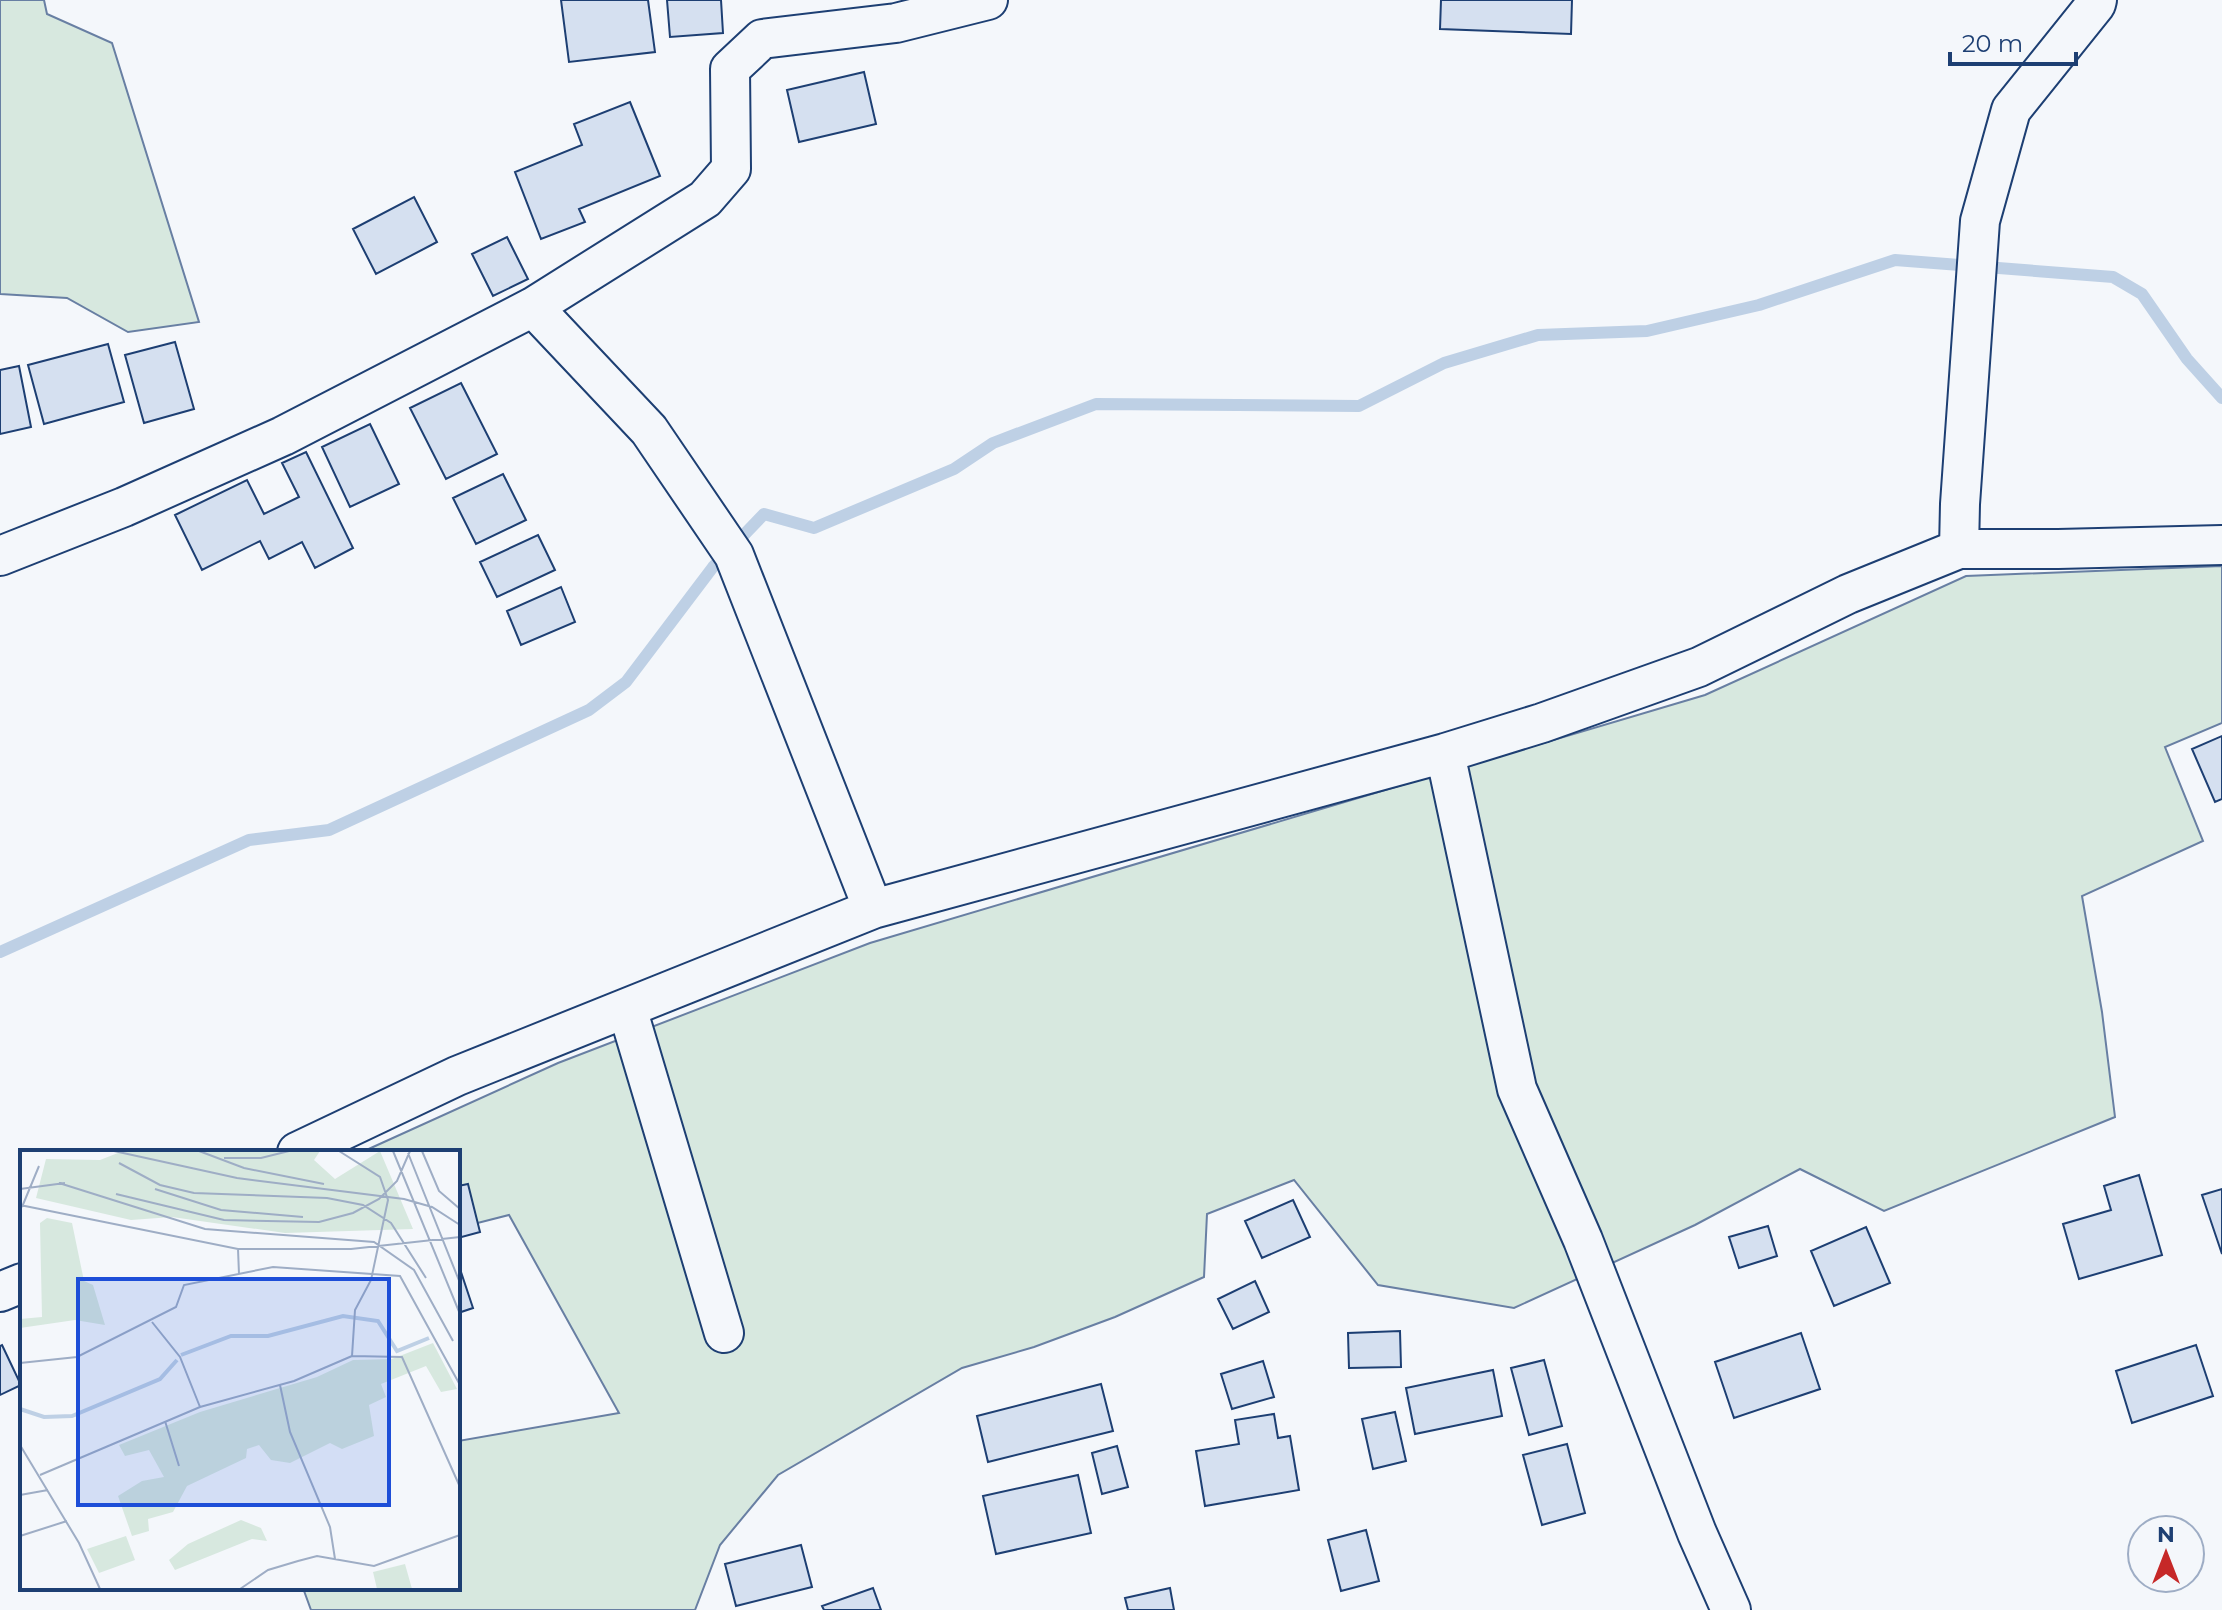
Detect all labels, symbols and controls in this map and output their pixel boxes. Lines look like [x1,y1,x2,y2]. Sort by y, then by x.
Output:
scale bar [1950,16,2076,66]
text: 20 m [1962,29,2023,58]
inset map [20,1150,460,1590]
north arrow [2126,1514,2206,1594]
text: N [2157,1521,2175,1548]

